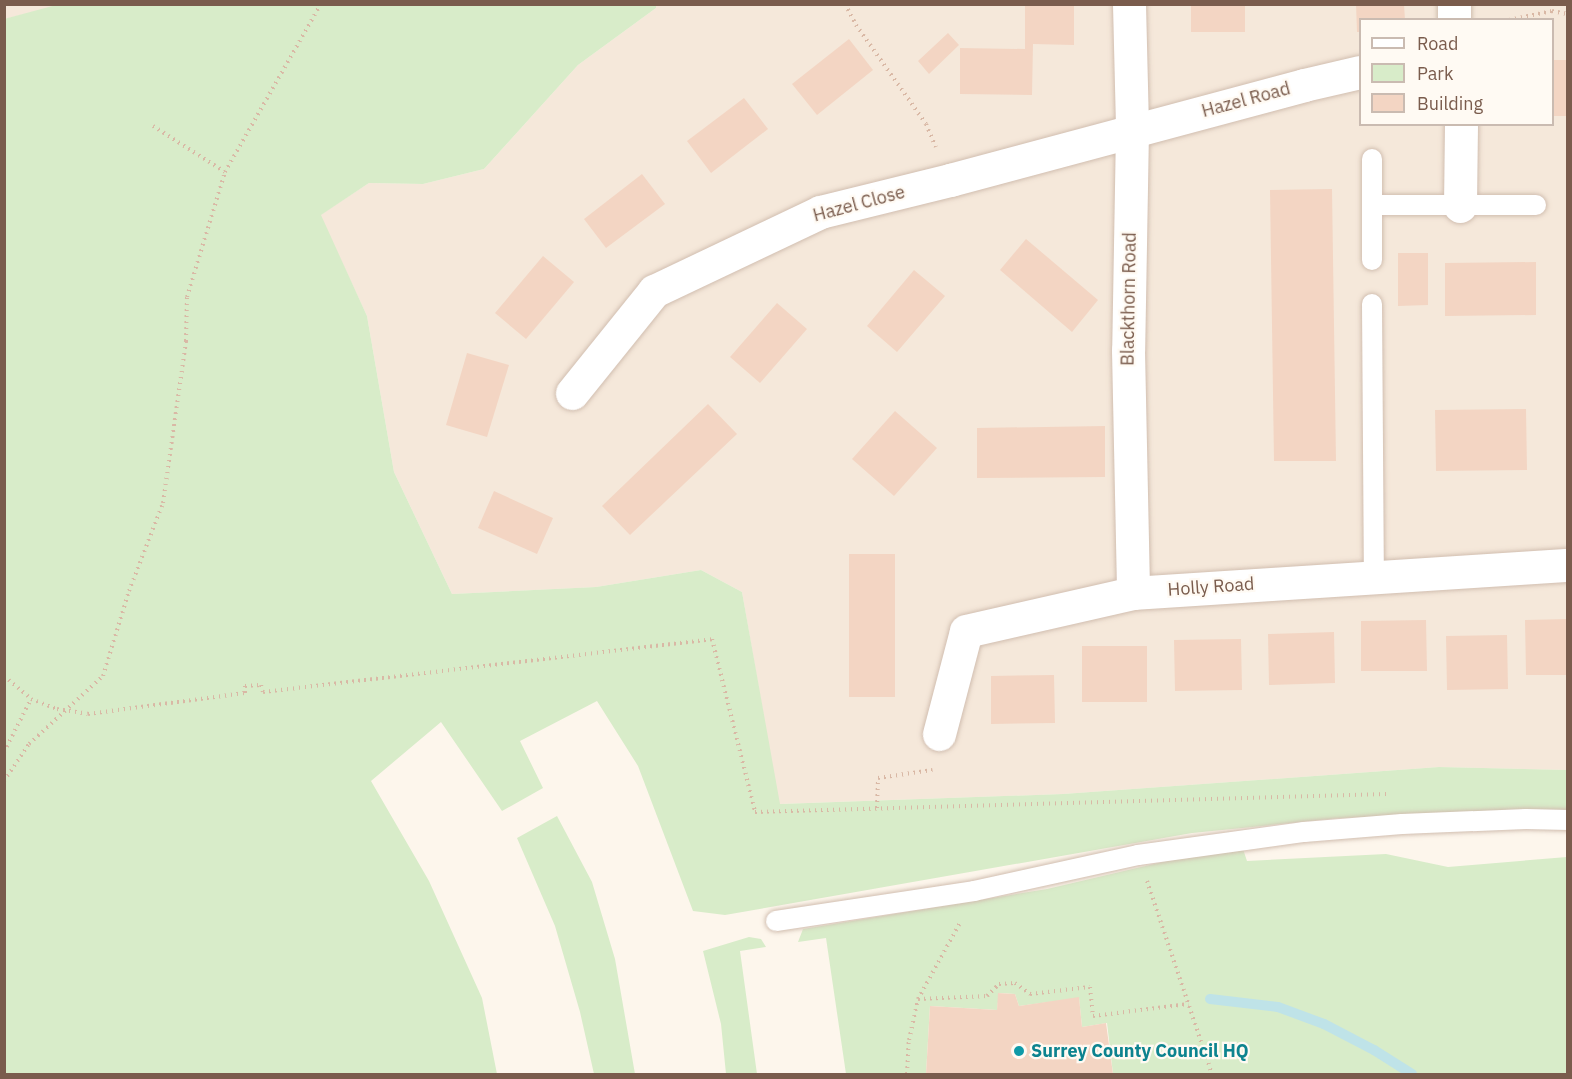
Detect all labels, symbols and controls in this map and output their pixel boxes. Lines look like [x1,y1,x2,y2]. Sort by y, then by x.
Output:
legend [1359,18,1554,126]
text: Road [1417,32,1458,55]
text: Park [1417,62,1453,85]
street label: Hazel Road [1199,78,1293,122]
text: Building [1417,92,1483,115]
street label: Hazel Close [811,181,907,227]
street label: Blackthorn Road [1117,232,1141,366]
street label: Holly Road [1167,573,1255,601]
place label: Surrey County Council HQ [1031,1040,1249,1062]
marker: Surrey County Council HQ [1012,1044,1026,1058]

